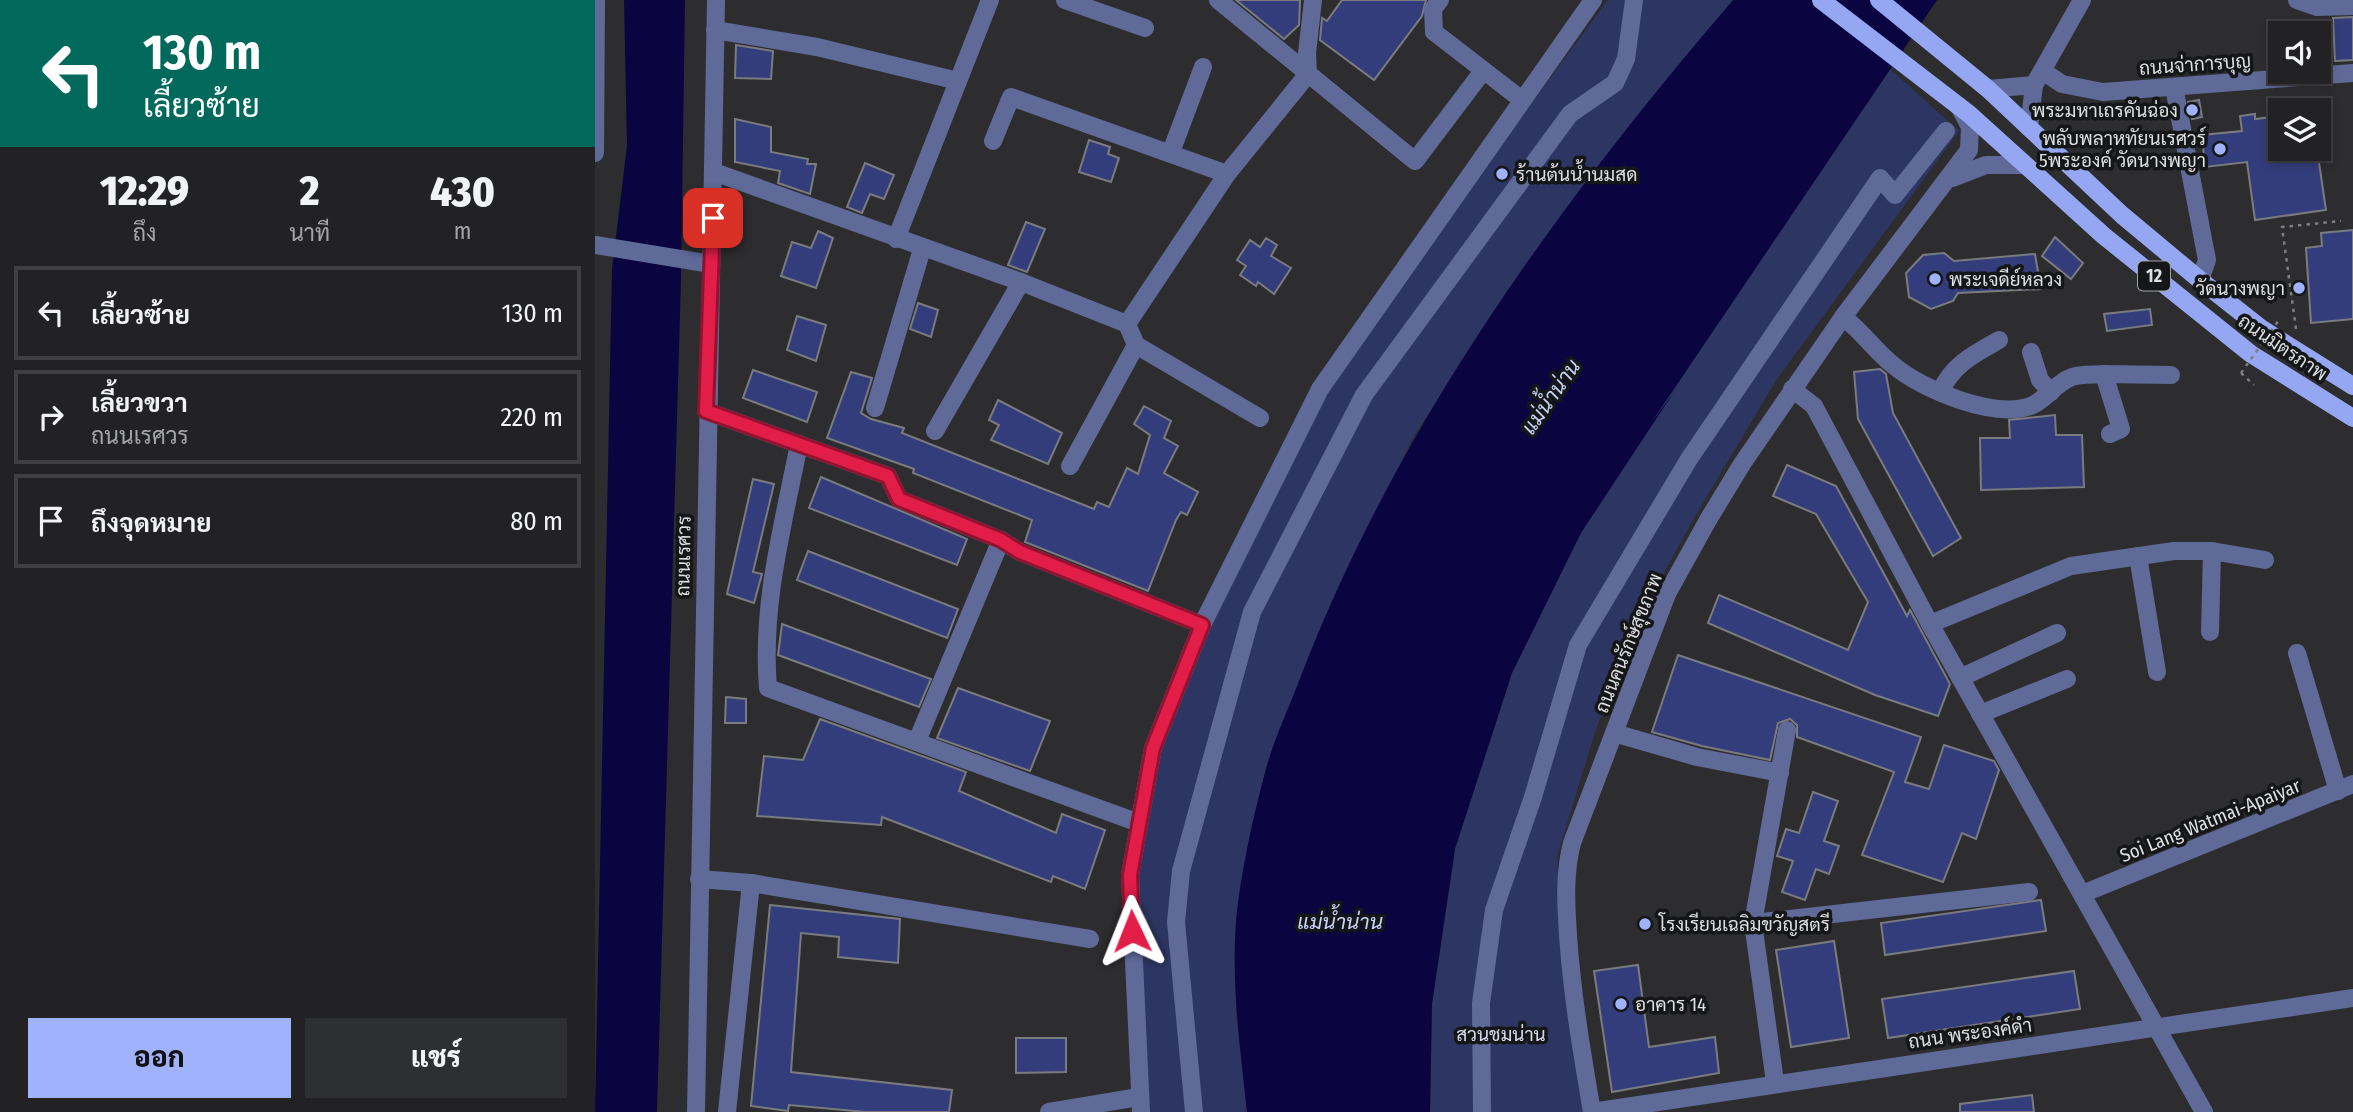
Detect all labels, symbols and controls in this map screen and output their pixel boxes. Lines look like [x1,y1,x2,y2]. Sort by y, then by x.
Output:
map controls [2268,21,2331,161]
button: sound [2268,21,2331,84]
text: 130 m [143,23,261,82]
icon: left [28,28,119,119]
street label: ถนนจ่าการบุญ [2138,49,2252,81]
text: เลี้ยวซ้าย [143,87,260,125]
button: layers [2268,98,2331,161]
place label: พระมหาเถรคันฉ่อง [2032,99,2178,122]
marker: พระมหาเถรคันฉ่อง [2184,102,2200,118]
place label: พลับพลาหทัยนเรศวร์ 5พระองค์ วัดนางพญา [2039,126,2206,172]
marker: พลับพลาหทัยนเรศวร์ 5พระองค์ วัดนางพญา [2212,141,2228,157]
place label: ร้านต้นน้ำนมสด [1516,159,1638,186]
text: 12:29 [100,166,189,216]
text: 2 [300,166,320,216]
marker: ร้านต้นน้ำนมสด [1494,166,1510,182]
text: 430 [430,167,495,217]
pin [683,188,743,248]
icon: arrive [694,199,732,237]
text: m [454,217,471,245]
text: ถึง [133,219,157,247]
text: นาที [289,219,330,247]
road number: 12 [2138,262,2170,290]
place label: พระเจดีย์หลวง [1949,267,2062,291]
marker: พระเจดีย์หลวง [1927,271,1943,287]
place label: วัดนางพญา [2195,277,2285,300]
marker: วัดนางพญา [2291,280,2307,296]
icon: left [32,294,70,332]
text: 130 m [501,298,563,329]
text: เลี้ยวซ้าย [91,300,190,331]
street label: ถนนมิตรภาพ [2234,309,2332,386]
water label: แม่น้ำน่าน [1512,351,1587,440]
text: เลี้ยวขวา [91,388,188,419]
icon: right [32,398,70,436]
text: 220 m [500,402,563,433]
text: ถนนเรศวร [91,422,189,450]
icon: arrive [32,502,70,540]
text: 80 m [510,506,563,537]
text: ถึงจุดหมาย [91,508,212,539]
street label: ถนนเรศวร [671,515,696,597]
street label: ถนนคนรักษ์สุขภาพ [1589,570,1668,717]
street label: Soi Lang Watmai-Apaiyar [2117,774,2304,867]
position arrow [1095,894,1169,968]
water label: แม่น้ำน่าน [1297,904,1383,935]
place label: โรงเรียนเฉลิมขวัญสตรี [1658,912,1830,936]
marker: โรงเรียนเฉลิมขวัญสตรี [1637,916,1653,932]
place label: อาคาร 14 [1635,993,1706,1016]
marker: อาคาร 14 [1613,996,1629,1012]
street label: ถนน พระองค์ดำ [1907,1012,2033,1054]
button: ออก [28,1018,291,1098]
button: แชร์ [305,1018,567,1098]
park label: สวนชมน่าน [1456,1023,1546,1046]

